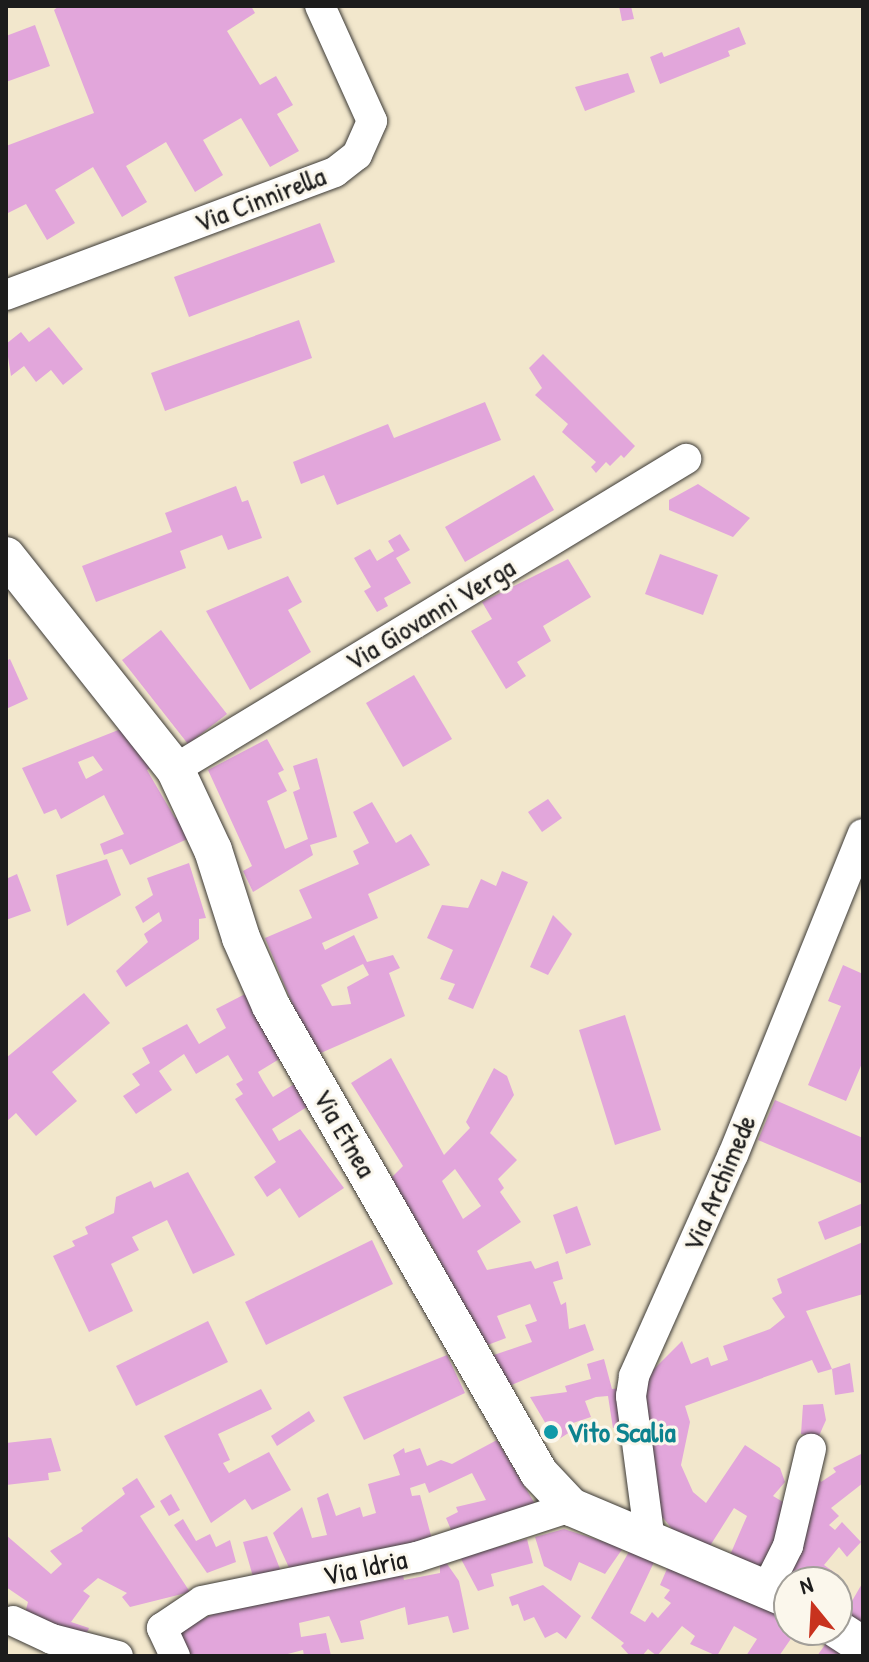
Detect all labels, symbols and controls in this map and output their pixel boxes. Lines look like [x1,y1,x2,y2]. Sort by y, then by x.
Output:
street label: Via Cinnirella [190,159,330,239]
street label: Via Giovanni Verga [339,550,521,678]
street label: Via Etnea [306,1083,384,1183]
street label: Via Archimede [675,1110,763,1256]
place label: Vito Scalia [567,1415,676,1449]
marker: Vito Scalia [542,1423,560,1441]
street label: Via Idria [320,1542,410,1592]
north arrow [773,1566,853,1646]
text: N [796,1569,816,1601]

